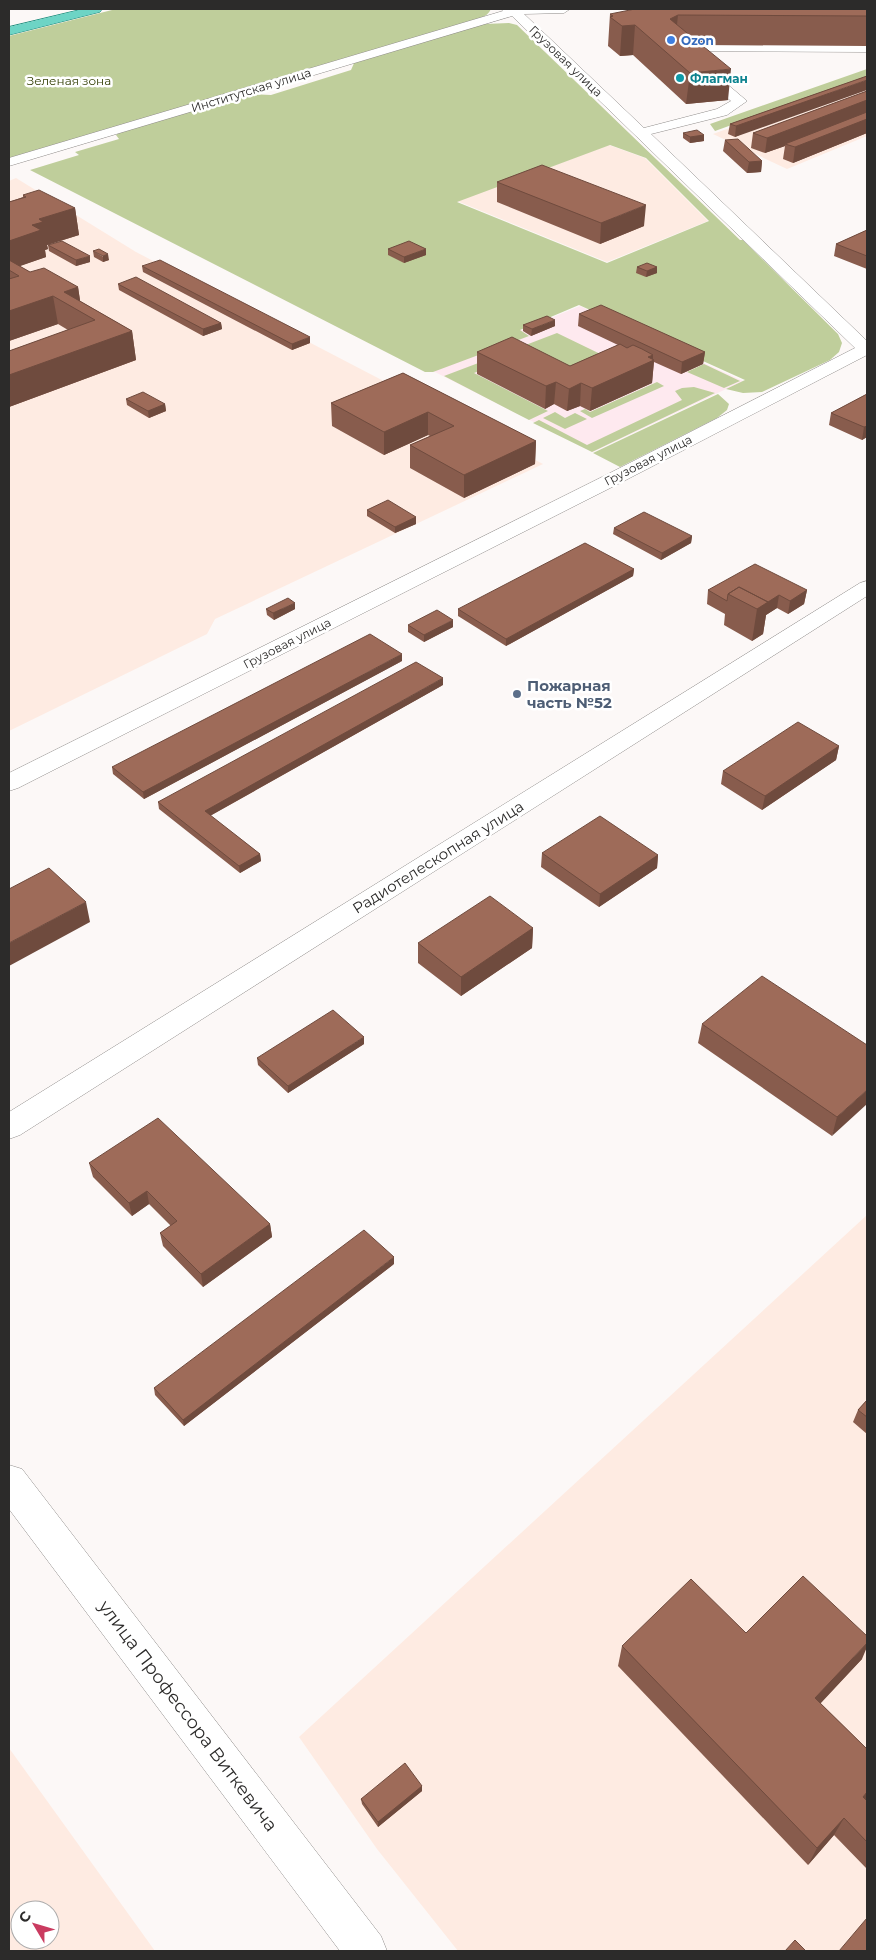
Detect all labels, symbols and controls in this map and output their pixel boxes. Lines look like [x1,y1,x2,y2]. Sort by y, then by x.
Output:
street label: Грузовая улица [526,22,606,100]
place label: Ozon [681,33,714,48]
marker: Ozon [665,34,677,46]
street label: Институтская улица [189,65,313,115]
place label: Флагман [690,71,748,86]
marker: Флагман [674,72,686,84]
park label: Зеленая зона [27,73,111,88]
street label: Грузовая улица [602,431,694,489]
street label: Грузовая улица [241,614,333,672]
place label: Пожарная часть №52 [527,676,612,712]
marker: Пожарная часть №52 [511,688,523,700]
street label: Радиотелескопная улица [349,796,527,918]
street label: улица Профессора Виткевича [93,1595,282,1836]
north arrow [10,1900,60,1950]
text: С [15,1907,35,1927]

